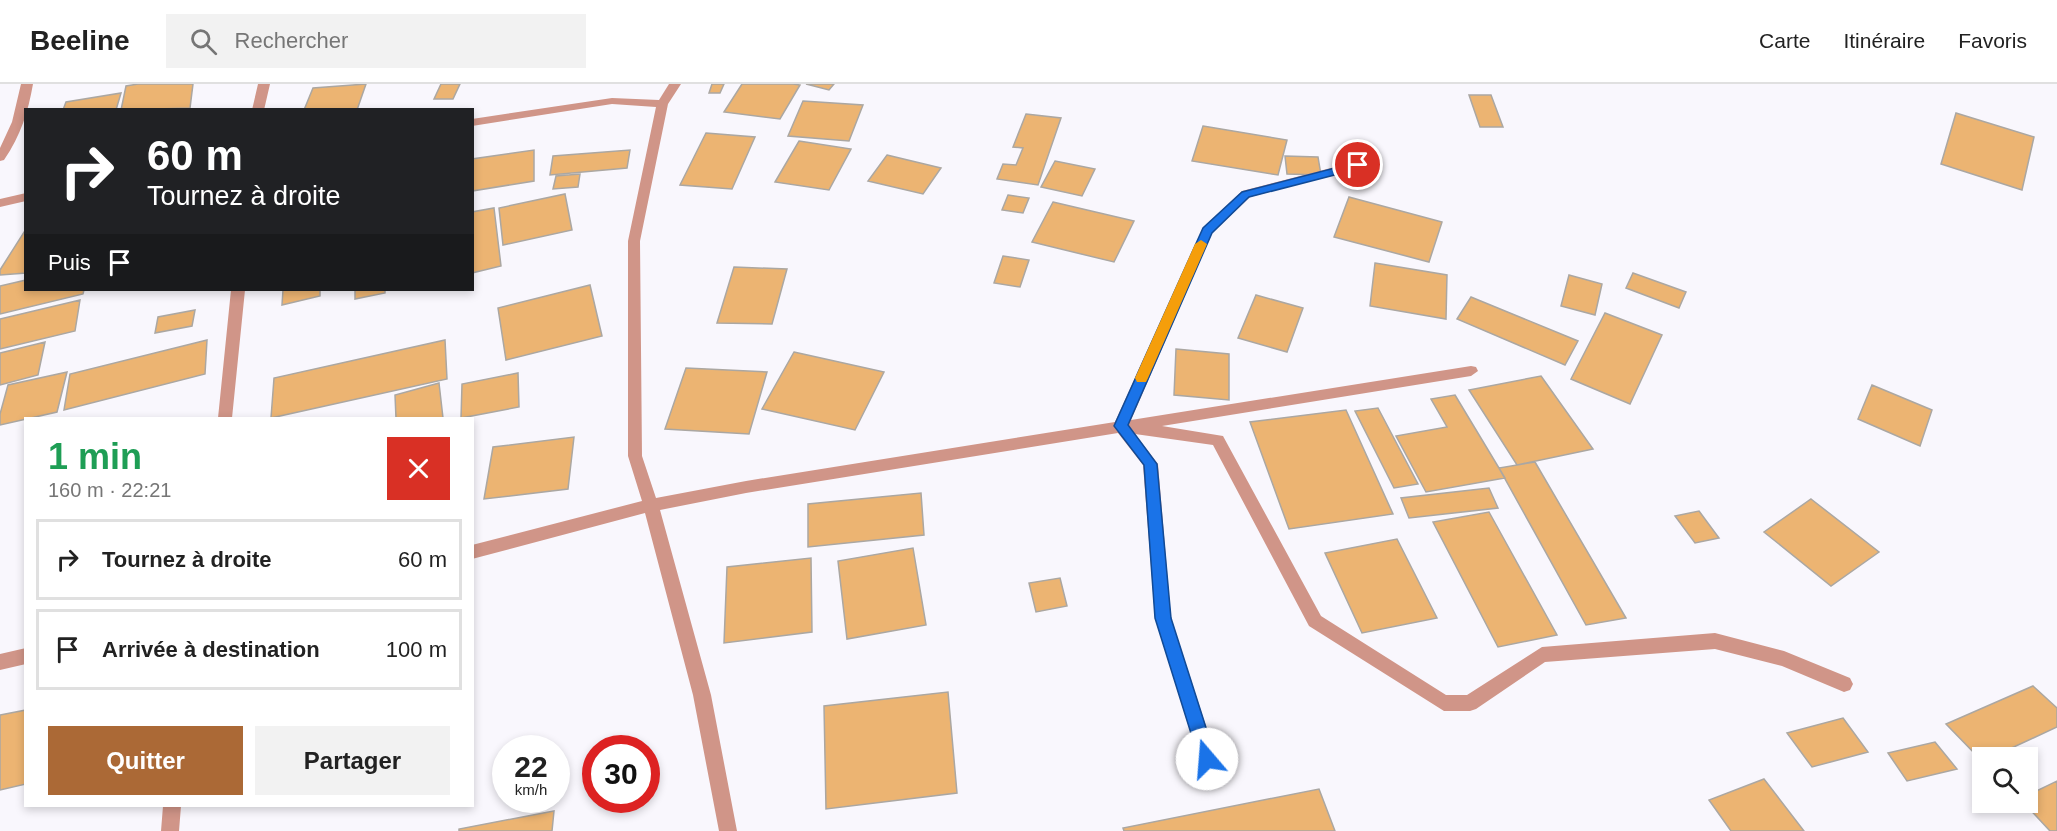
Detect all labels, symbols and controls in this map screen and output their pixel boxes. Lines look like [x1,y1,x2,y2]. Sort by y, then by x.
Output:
search box [166,14,586,68]
text: Beeline [30,25,130,56]
icon: search [187,25,220,58]
text: Rechercher [235,28,348,53]
text: Carte [1759,29,1810,52]
text: Itinéraire [1843,29,1925,52]
text: Favoris [1958,29,2027,52]
icon: right [48,132,126,210]
text: 60 m [147,132,243,179]
pin [1332,139,1383,190]
icon: arrive [1341,148,1374,181]
text: Tournez à droite [147,181,341,211]
icon: arrive [103,246,136,279]
text: Puis [48,250,91,275]
text: 1 min [48,436,142,477]
button: close [387,437,450,500]
text: 160 m · 22:21 [48,479,171,501]
icon: right [51,543,84,576]
text: Tournez à droite [102,547,272,572]
text: 60 m [398,547,447,572]
icon: arrive [51,633,84,666]
text: Arrivée à destination [102,637,320,662]
text: 100 m [386,637,447,662]
button: Quitter [48,726,243,795]
button: Partager [255,726,450,795]
position arrow [1175,727,1239,791]
speed limit sign: 30 [582,735,660,813]
map controls [1972,747,2038,813]
button: search [1972,747,2038,813]
text: 22 [514,750,548,783]
text: km/h [515,781,547,798]

